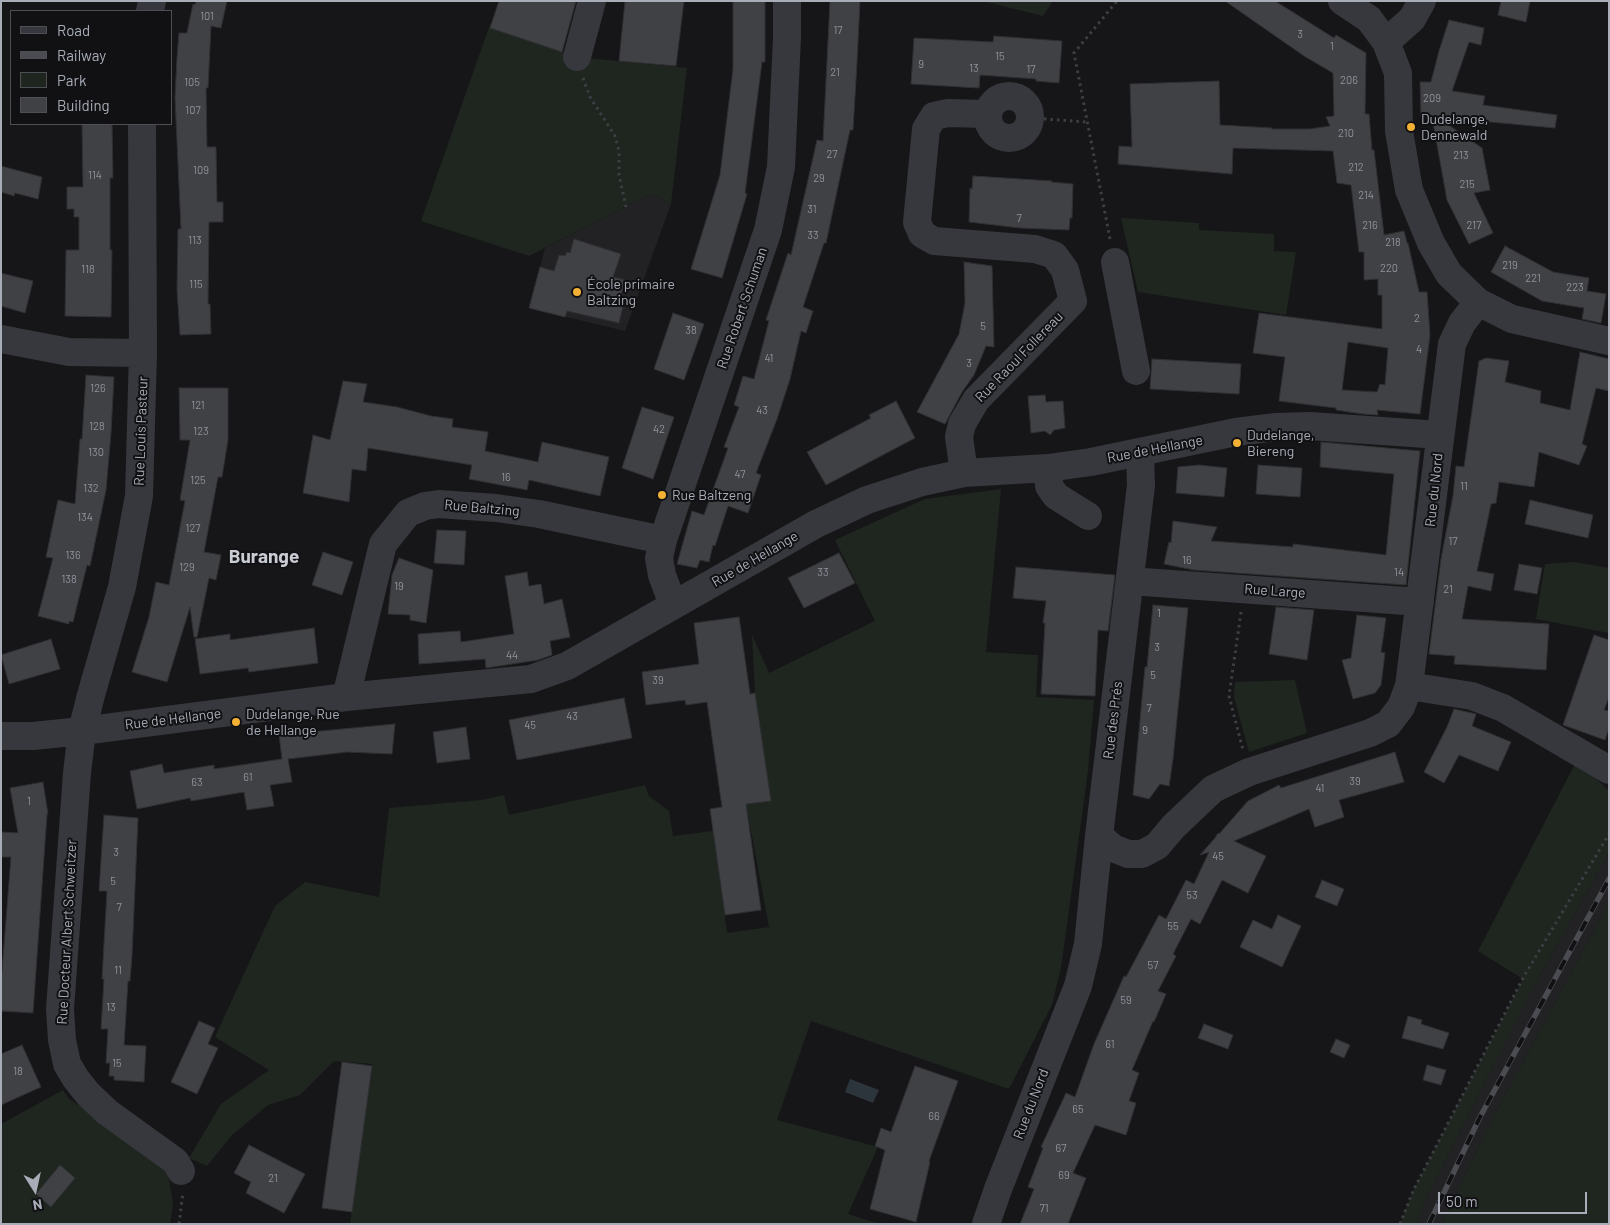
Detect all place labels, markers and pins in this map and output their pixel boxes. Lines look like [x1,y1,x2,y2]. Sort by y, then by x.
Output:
place label: Dudelange, Dennewald [1421,111,1488,144]
marker: Dudelange, Dennewald [1405,121,1417,133]
place label: École primaire Baltzing [587,276,675,308]
marker: École primaire Baltzing [571,286,583,298]
place label: Dudelange, Biereng [1247,427,1314,460]
marker: Dudelange, Biereng [1231,437,1243,449]
place label: Rue Baltzeng [672,487,751,503]
marker: Rue Baltzeng [656,489,668,501]
place label: Dudelange, Rue de Hellange [246,706,340,739]
marker: Dudelange, Rue de Hellange [230,716,242,728]

